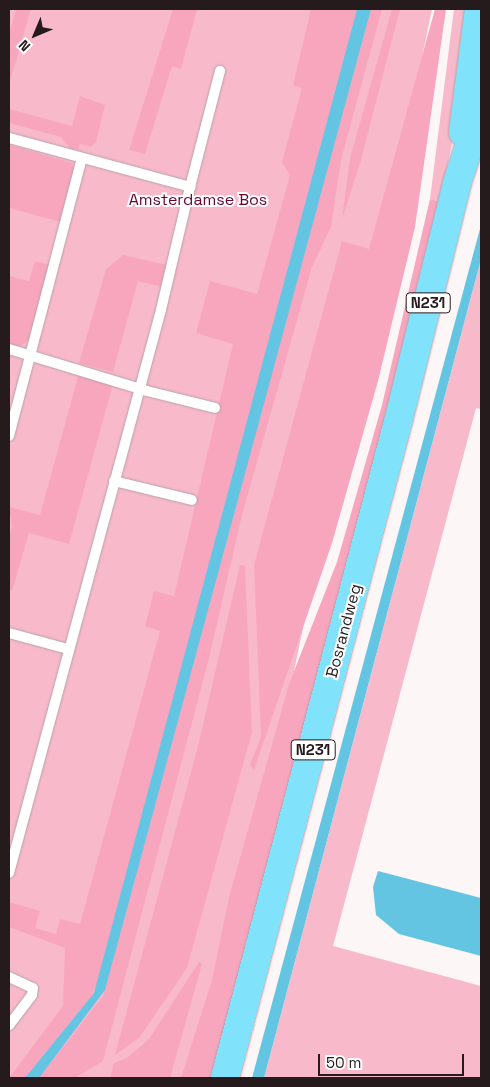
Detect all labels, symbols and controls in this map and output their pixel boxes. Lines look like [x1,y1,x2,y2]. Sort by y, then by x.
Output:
north arrow [10,10,60,60]
text: N [15,36,34,55]
park label: Amsterdamse Bos [129,190,267,210]
road number: N231 [406,290,450,316]
street label: Bosrandweg [322,582,366,680]
road number: N231 [290,738,336,762]
scale bar [320,1044,466,1076]
text: 50 m [326,1053,361,1072]

